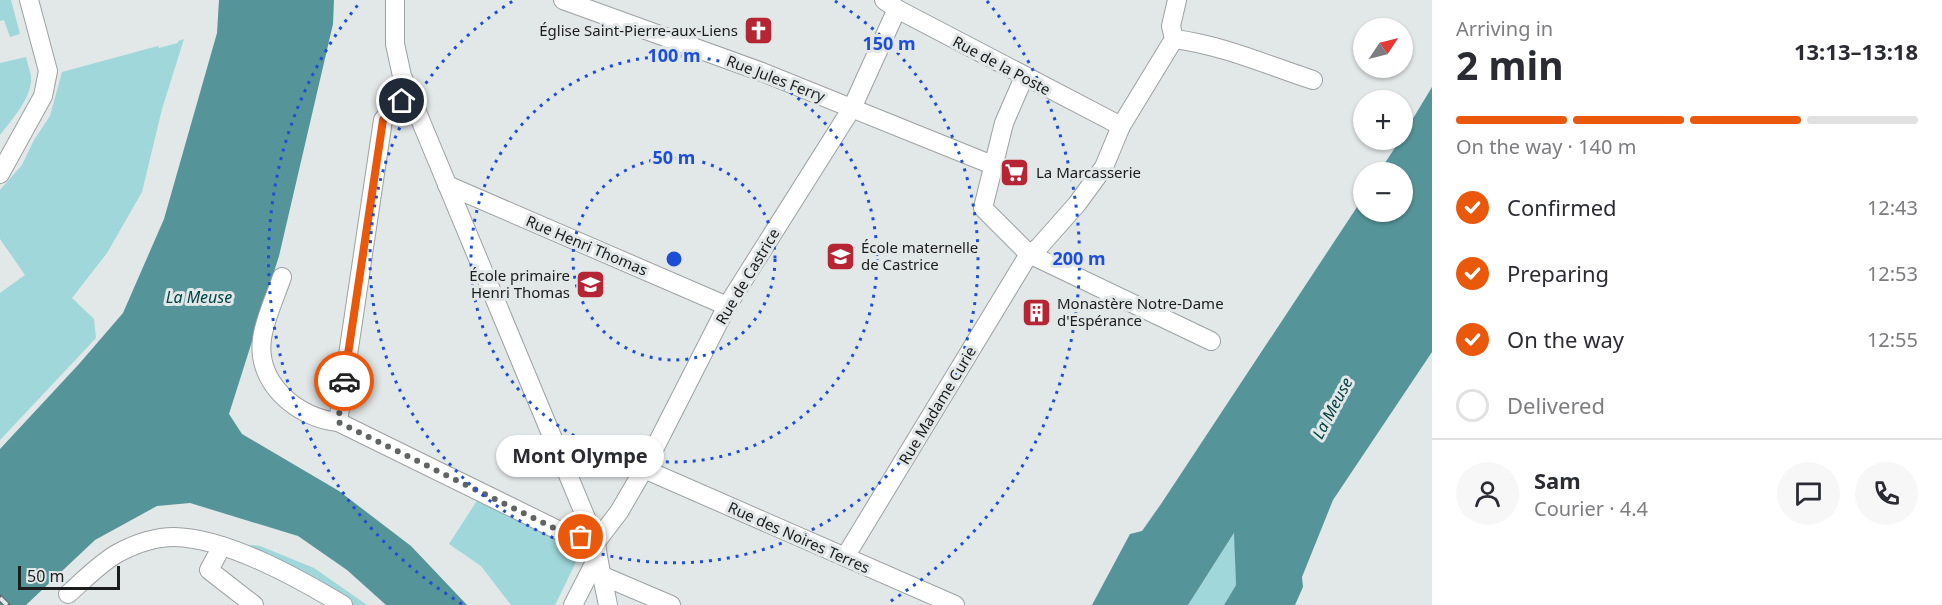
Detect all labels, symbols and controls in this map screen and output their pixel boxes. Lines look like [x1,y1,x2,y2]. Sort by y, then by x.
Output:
church icon: Église Saint-Pierre-aux-Liens [743,14,775,46]
text: Arriving in [1456,15,1553,42]
north arrow [1353,18,1413,78]
map controls [1353,18,1413,222]
place label: Église Saint-Pierre-aux-Liens [539,20,738,40]
text: 150 m [862,31,916,55]
street label: Rue de la Poste [950,31,1054,99]
text: 13:13–13:18 [1794,36,1918,66]
text: 2 min [1456,38,1563,91]
text: 100 m [647,43,701,67]
street label: Rue Jules Ferry [724,50,828,106]
pin [376,75,427,126]
icon: home [385,84,418,117]
button: + [1353,90,1413,150]
text: On the way · 140 m [1456,133,1636,160]
text: 50 m [653,145,695,169]
supermarket icon: La Marcasserie [999,156,1031,188]
place label: La Marcasserie [1036,162,1141,182]
button: − [1353,162,1413,222]
icon: check [1456,191,1489,224]
text: Confirmed [1507,192,1617,222]
text: 12:43 [1867,194,1918,221]
street label: Rue Henri Thomas [523,210,651,280]
street label: Rue de Castrice [710,224,784,328]
place label: École maternelle de Castrice [861,237,978,274]
school or university icon: École maternelle de Castrice [824,240,856,272]
text: 200 m [1052,246,1106,270]
centre of rings [664,249,684,269]
icon: check [1456,257,1489,290]
text: Preparing [1507,258,1609,288]
text: 12:53 [1867,260,1918,287]
place label: École primaire Henri Thomas [469,265,570,302]
school or university icon: École primaire Henri Thomas [575,268,607,300]
water label: La Meuse [166,286,232,308]
place label: Monastère Notre-Dame d'Espérance [1057,293,1224,330]
building icon: Monastère Notre-Dame d'Espérance [1020,296,1052,328]
icon: check [1456,323,1489,356]
text: On the way [1507,324,1624,354]
text: 12:55 [1867,326,1918,353]
street label: Rue Madame Curie [894,342,980,468]
courier [314,351,374,411]
icon: car [328,365,361,398]
water label: La Meuse [1307,373,1357,443]
text: Delivered [1507,390,1605,420]
callout: Mont Olympe [497,435,665,477]
text: Mont Olympe [512,442,648,469]
button: person [1456,462,1519,525]
button: chat [1777,462,1840,525]
button: phone [1855,462,1918,525]
text: Sam [1534,465,1581,495]
text: Courier · 4.4 [1534,495,1648,522]
street label: Rue des Noires Terres [725,497,873,577]
pin [555,511,606,562]
icon: bag [564,520,597,553]
scale bar [18,563,120,590]
text: 50 m [27,565,64,587]

